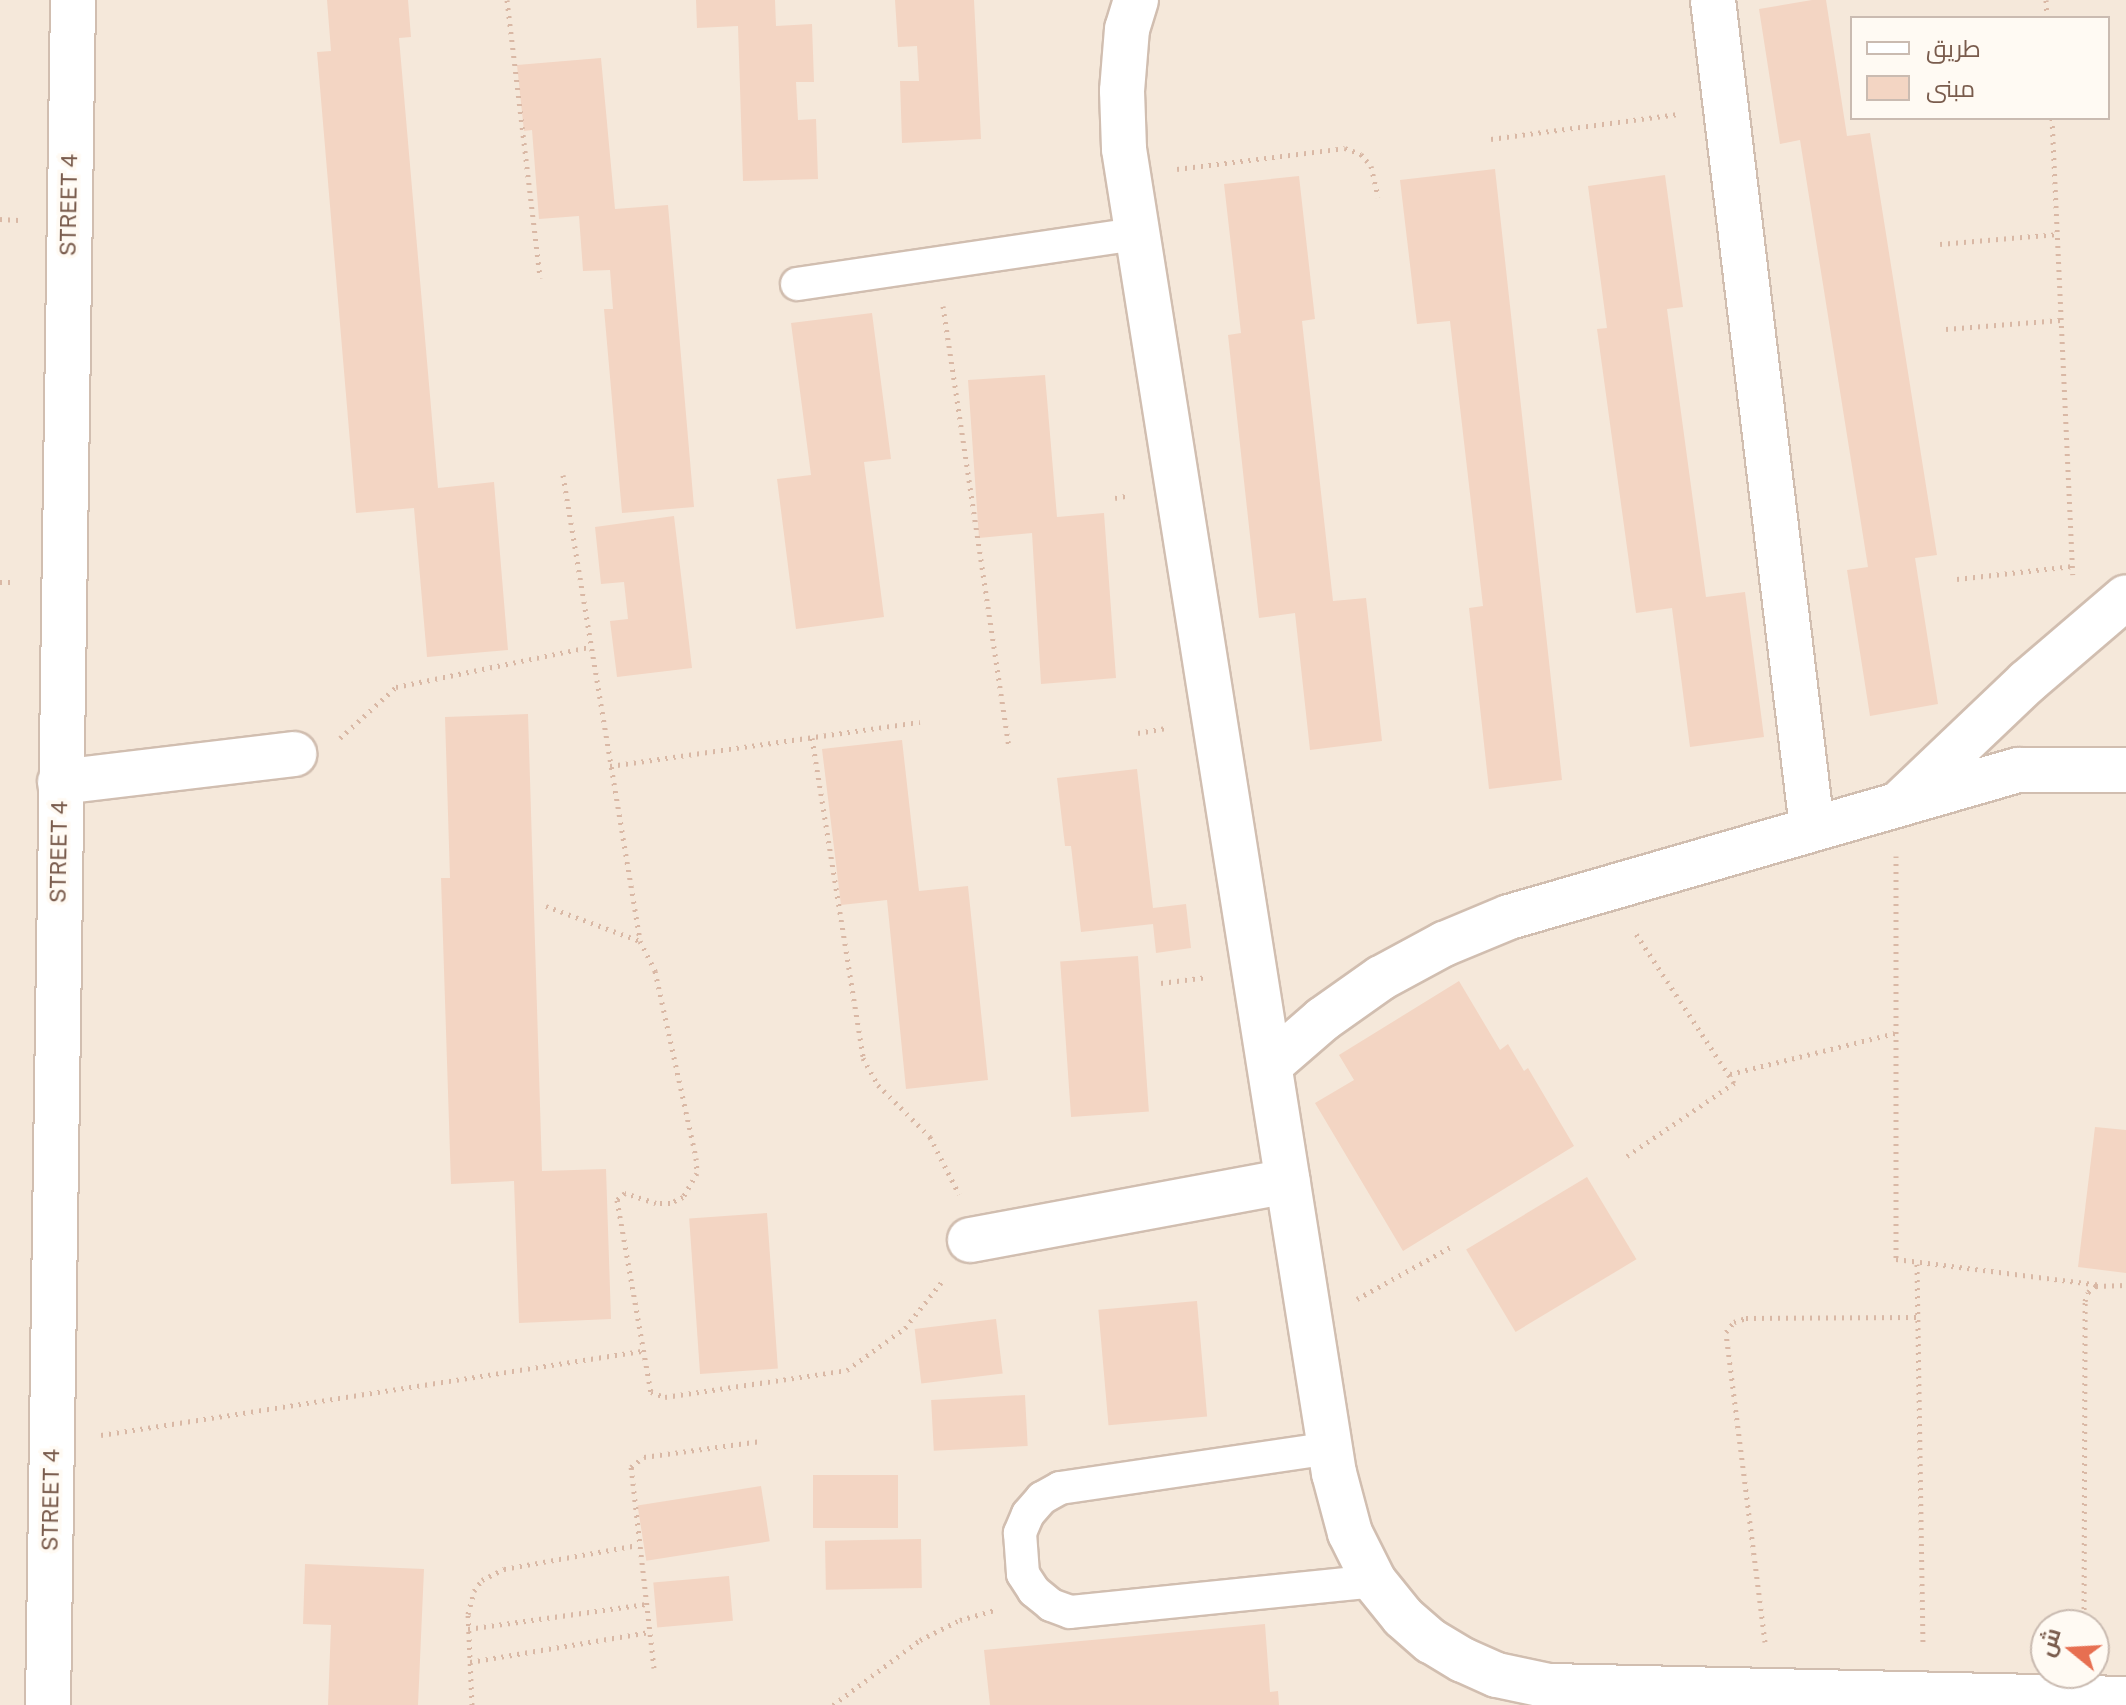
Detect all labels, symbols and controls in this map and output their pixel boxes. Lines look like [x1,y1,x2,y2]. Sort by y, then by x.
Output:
legend [1850,16,2110,120]
text: طريق [1926,34,1981,62]
text: مبنى [1926,74,1975,102]
street label: STREET 4 [55,154,83,256]
street label: STREET 4 [45,801,73,903]
street label: STREET 4 [37,1449,65,1551]
north arrow [2030,1609,2110,1689]
text: ش [2032,1625,2066,1660]

